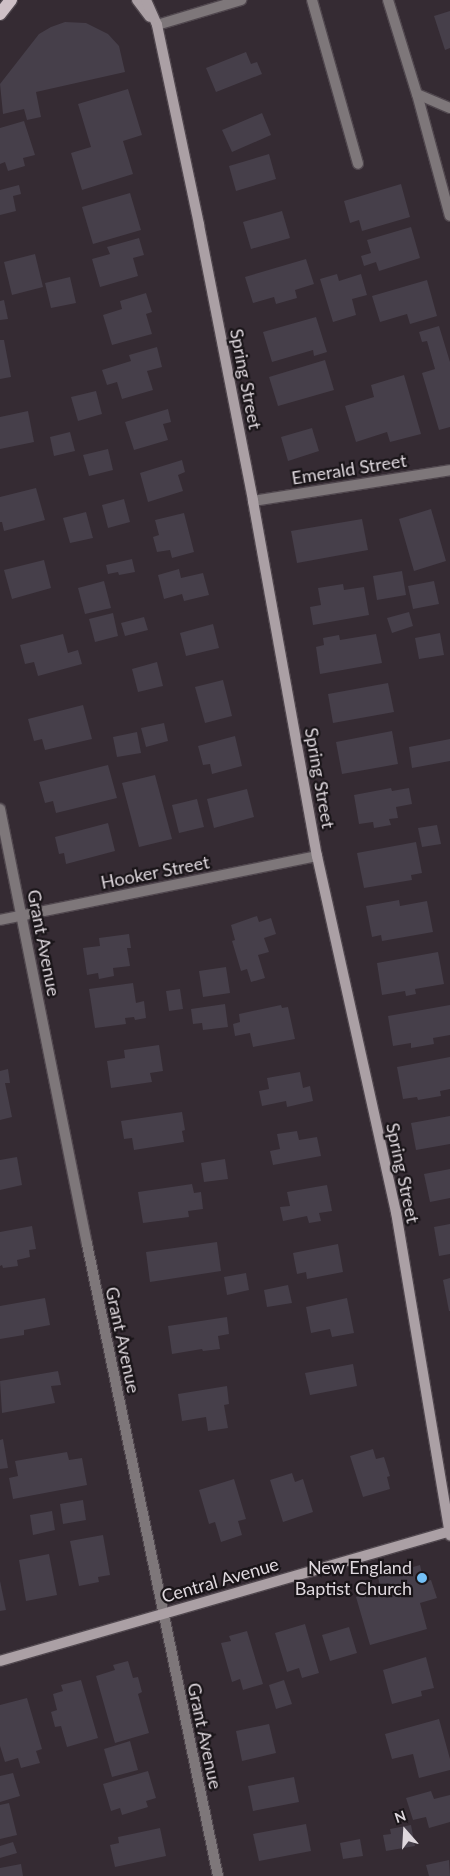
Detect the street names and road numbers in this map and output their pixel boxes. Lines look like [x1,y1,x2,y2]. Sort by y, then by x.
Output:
street label: Spring Street [226,327,266,431]
street label: Emerald Street [290,449,408,489]
street label: Spring Street [301,726,339,830]
street label: Hooker Street [99,851,211,893]
street label: Grant Avenue [23,887,65,999]
street label: Spring Street [382,1121,424,1225]
street label: Grant Avenue [101,1284,145,1396]
street label: Central Avenue [159,1553,281,1607]
street label: Grant Avenue [183,1680,227,1792]

